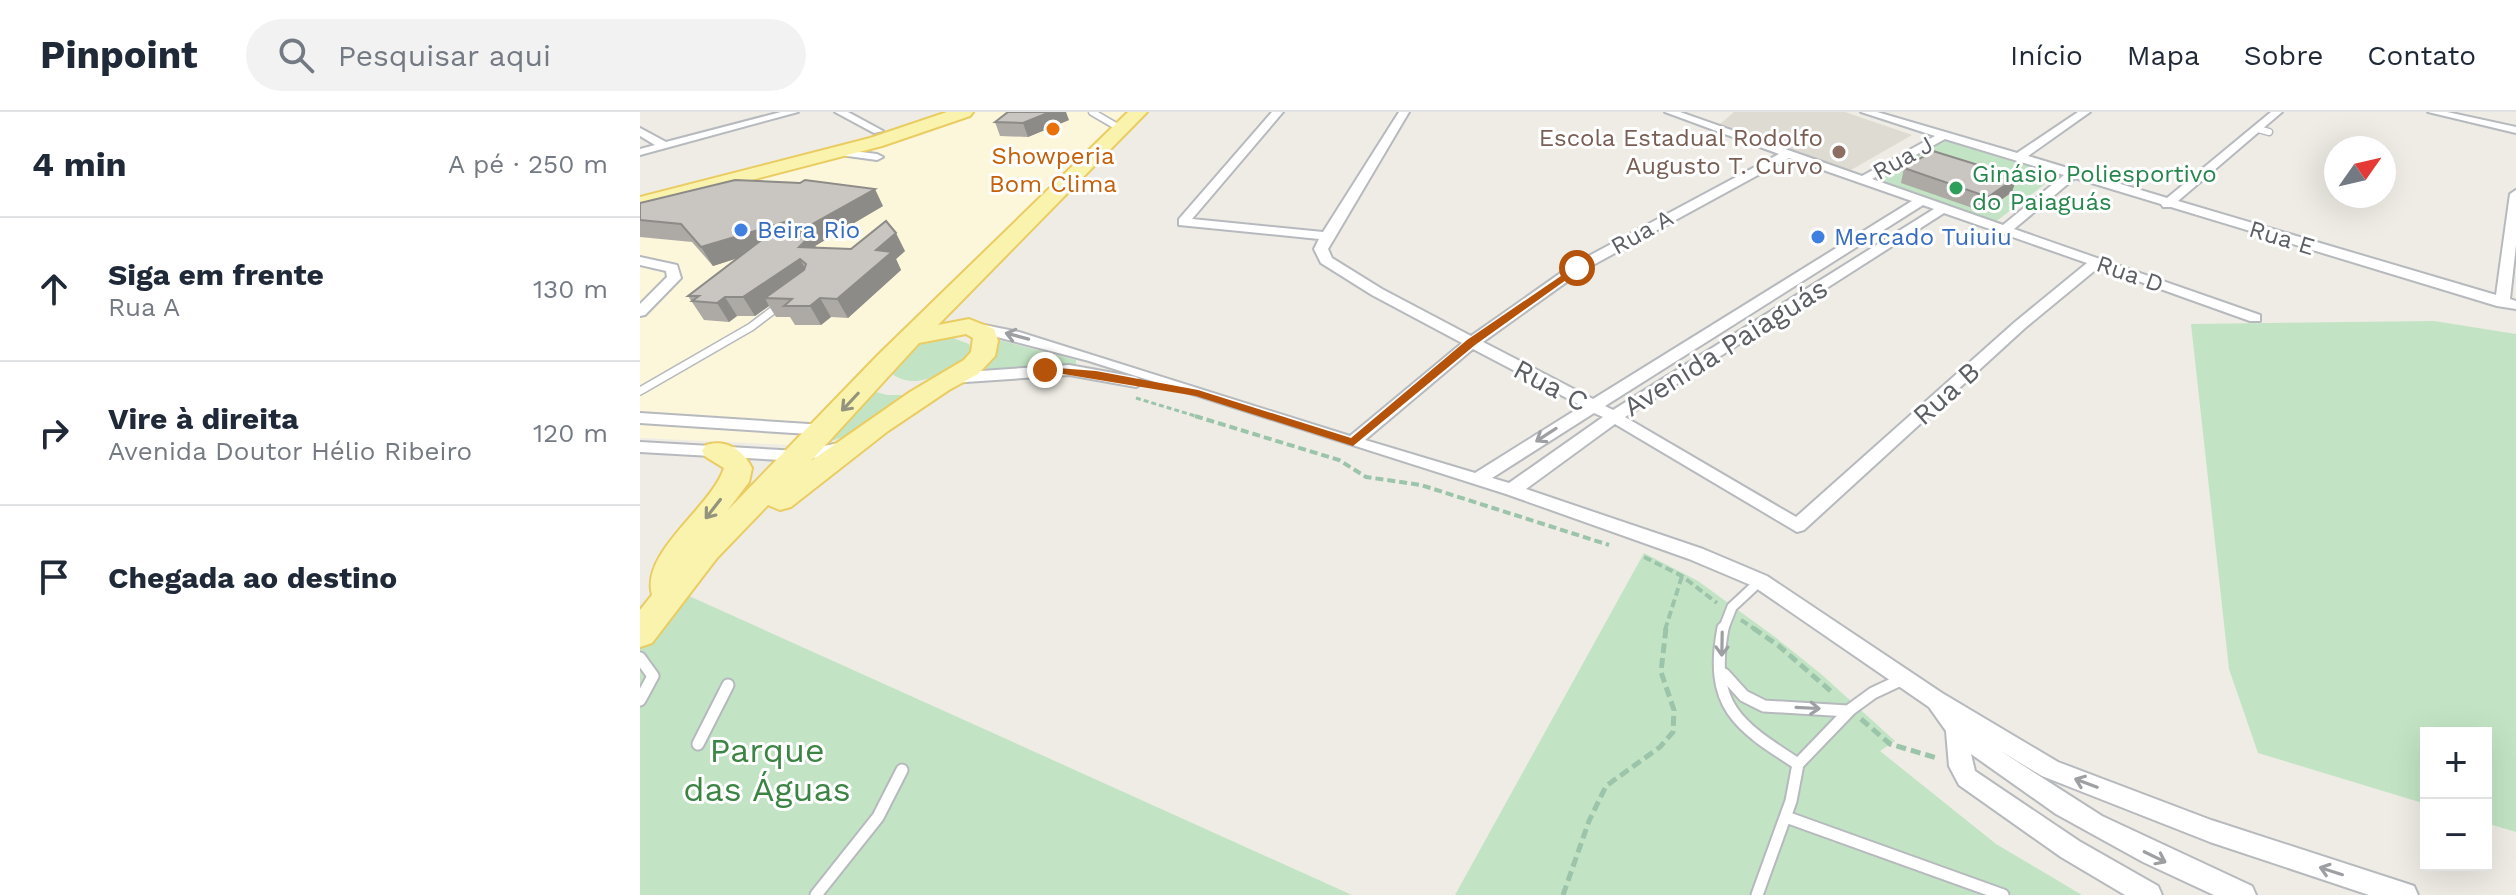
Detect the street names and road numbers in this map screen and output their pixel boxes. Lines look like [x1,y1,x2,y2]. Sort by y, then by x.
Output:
street label: Rua J [1868,130,1938,186]
street label: Rua A [1606,204,1678,260]
street label: Rua E [2246,215,2318,261]
street label: Rua D [2093,250,2167,298]
street label: Avenida Paiaguás [1617,271,1833,424]
street label: Rua C [1508,352,1594,419]
street label: Rua B [1906,355,1987,432]

